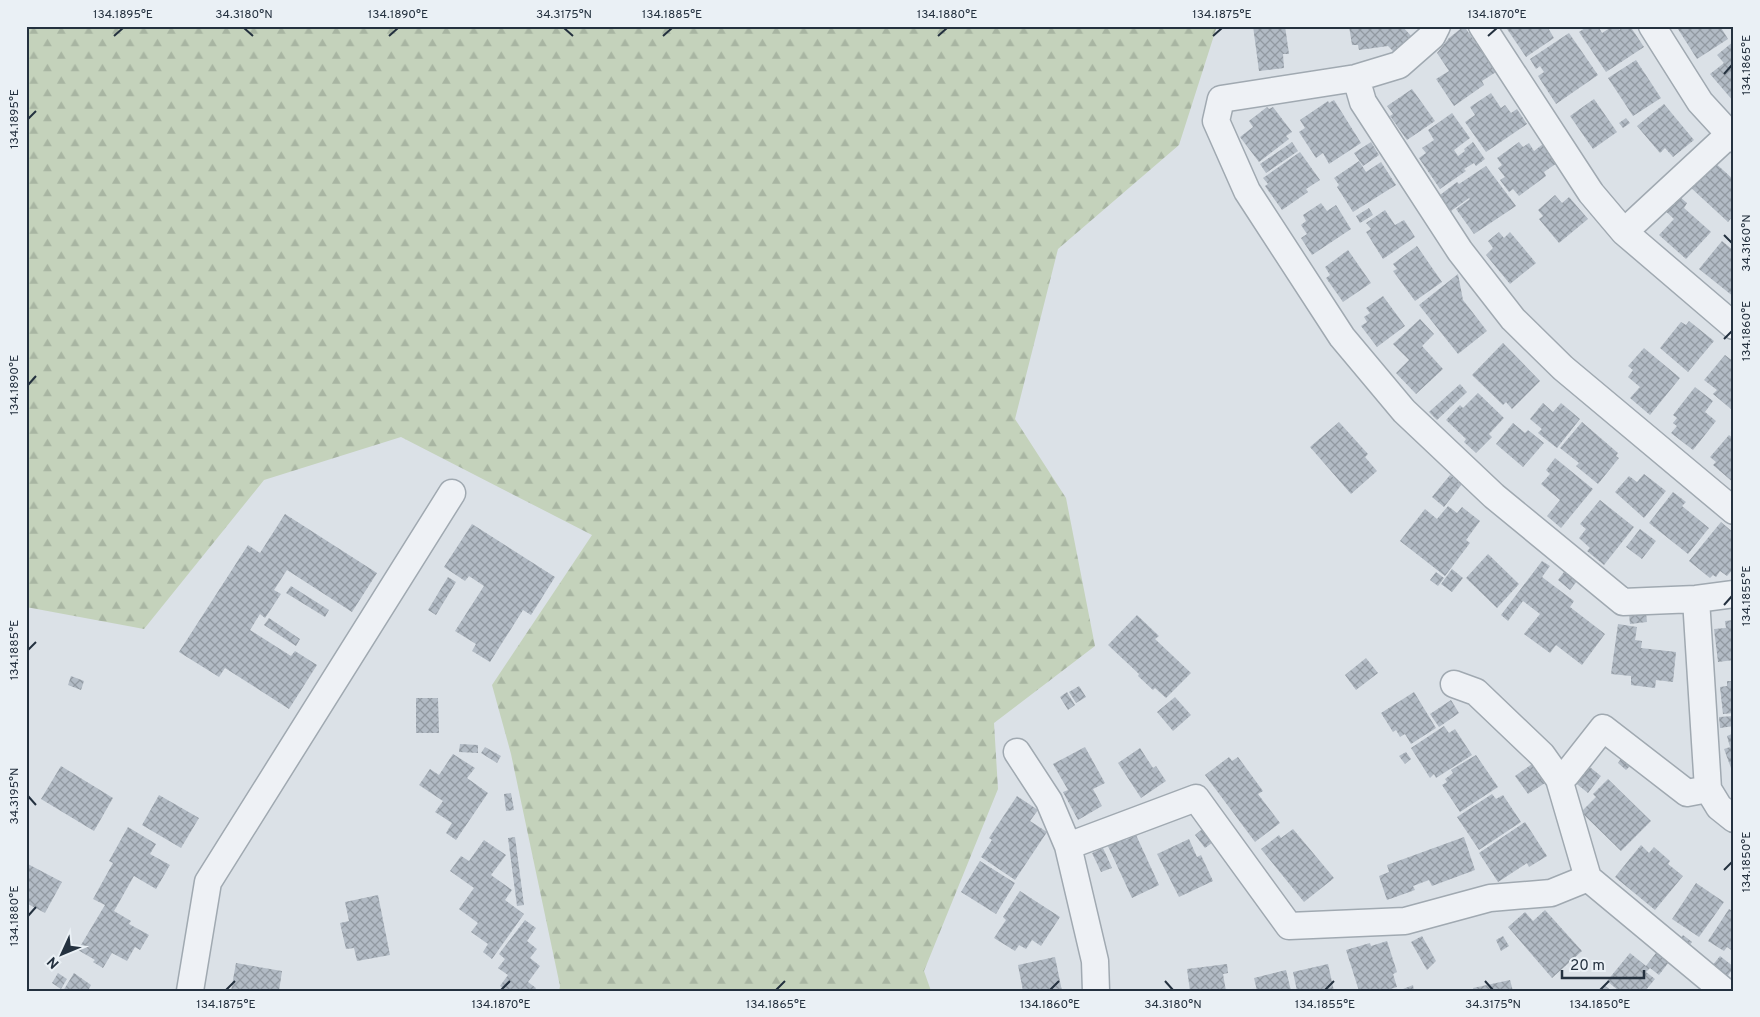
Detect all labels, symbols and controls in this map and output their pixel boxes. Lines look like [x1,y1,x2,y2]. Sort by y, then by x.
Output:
text: 134.1895°E [93,7,153,23]
text: 34.3180°N [215,7,273,23]
text: 134.1890°E [368,7,428,23]
text: 34.3175°N [536,7,592,23]
text: 134.1885°E [642,7,702,23]
text: 134.1880°E [917,7,977,23]
text: 134.1875°E [1192,7,1252,23]
text: 134.1870°E [1467,7,1527,23]
text: 134.1865°E [1739,35,1755,95]
text: 134.1895°E [7,89,23,149]
text: 34.3160°N [1739,214,1755,272]
text: 134.1860°E [1739,301,1755,361]
text: 134.1890°E [7,355,23,415]
text: 134.1855°E [1739,566,1755,626]
text: 134.1885°E [7,620,23,680]
text: 34.3195°N [7,767,23,825]
text: 134.1850°E [1739,832,1755,892]
text: 134.1880°E [7,886,23,946]
north arrow [38,930,88,980]
scale bar [1562,947,1645,979]
text: N [44,952,63,972]
text: 20 m [1570,957,1605,976]
text: 134.1875°E [196,997,256,1013]
text: 134.1870°E [471,997,531,1013]
text: 134.1865°E [746,997,806,1013]
text: 134.1860°E [1020,997,1080,1013]
text: 34.3180°N [1144,997,1202,1013]
text: 134.1855°E [1295,997,1355,1013]
text: 34.3175°N [1465,997,1521,1013]
text: 134.1850°E [1570,997,1630,1013]

